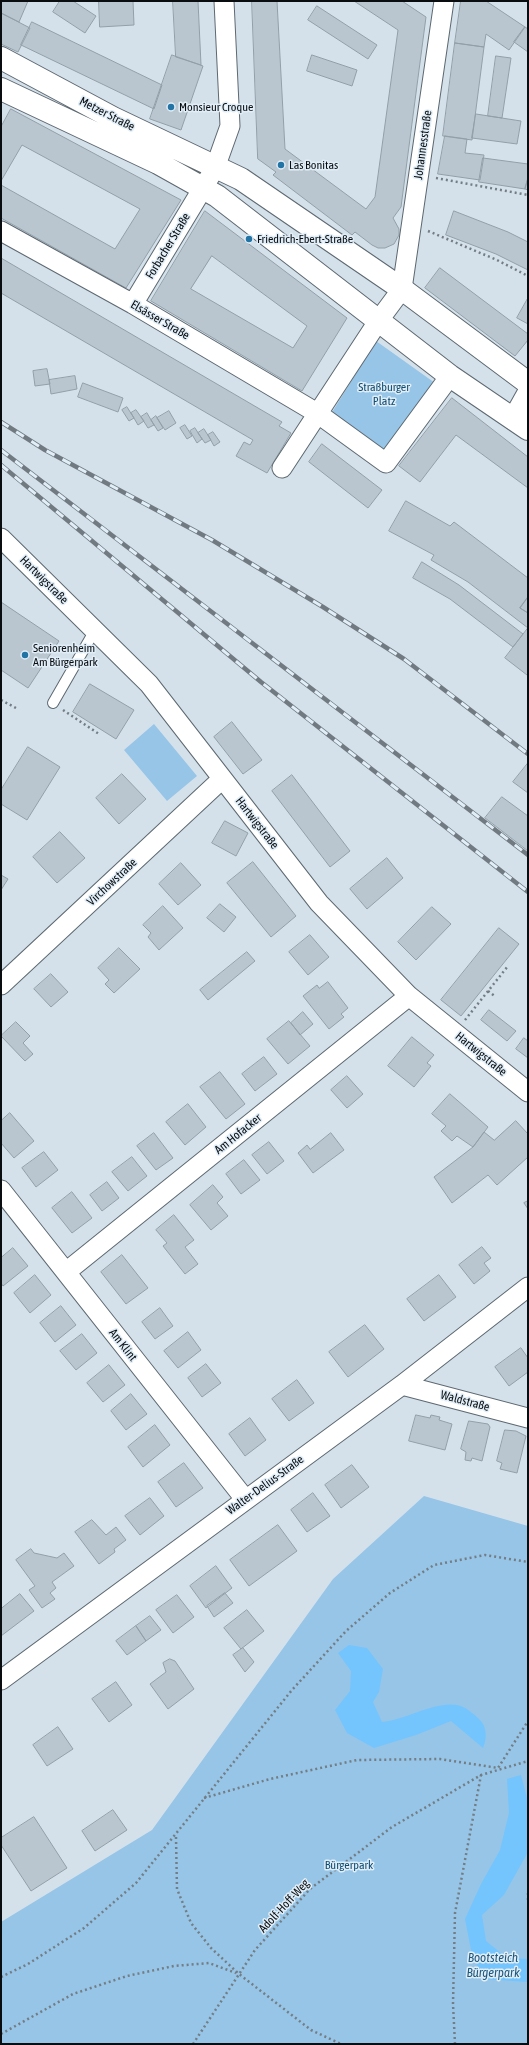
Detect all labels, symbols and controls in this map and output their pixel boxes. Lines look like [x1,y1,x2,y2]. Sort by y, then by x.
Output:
street label: Metzer Straße [77,94,137,134]
place label: Monsieur Croque [179,100,253,114]
marker: Monsieur Croque [166,102,176,112]
street label: Johannesstraße [411,109,435,181]
place label: Las Bonitas [289,158,338,172]
marker: Las Bonitas [276,160,286,170]
street label: Forbacher Straße [143,210,193,282]
place label: Friedrich-Ebert-Straße [257,232,353,246]
marker: Friedrich-Ebert-Straße [244,234,254,244]
street label: Elsässer Straße [128,297,192,343]
park label: Straßburger Platz [358,380,410,408]
street label: Hartwigstraße [17,553,71,607]
place label: Seniorenheim Am Bürgerpark [33,641,98,669]
marker: Seniorenheim Am Bürgerpark [20,650,30,660]
street label: Hartwigstraße [232,794,282,852]
street label: Virchowstraße [84,855,140,909]
street label: Hartwigstraße [452,1029,510,1079]
street label: Am Hofacker [212,1111,264,1157]
street label: Am Klint [106,1326,140,1364]
street label: Waldstraße [439,1388,491,1414]
street label: Walter-Delius-Straße [224,1452,306,1518]
park label: Bürgerpark [325,1858,373,1872]
street label: Adolf-Hoff-Weg [256,1876,312,1936]
water label: Bootsteich Bürgerpark [466,1950,520,1981]

